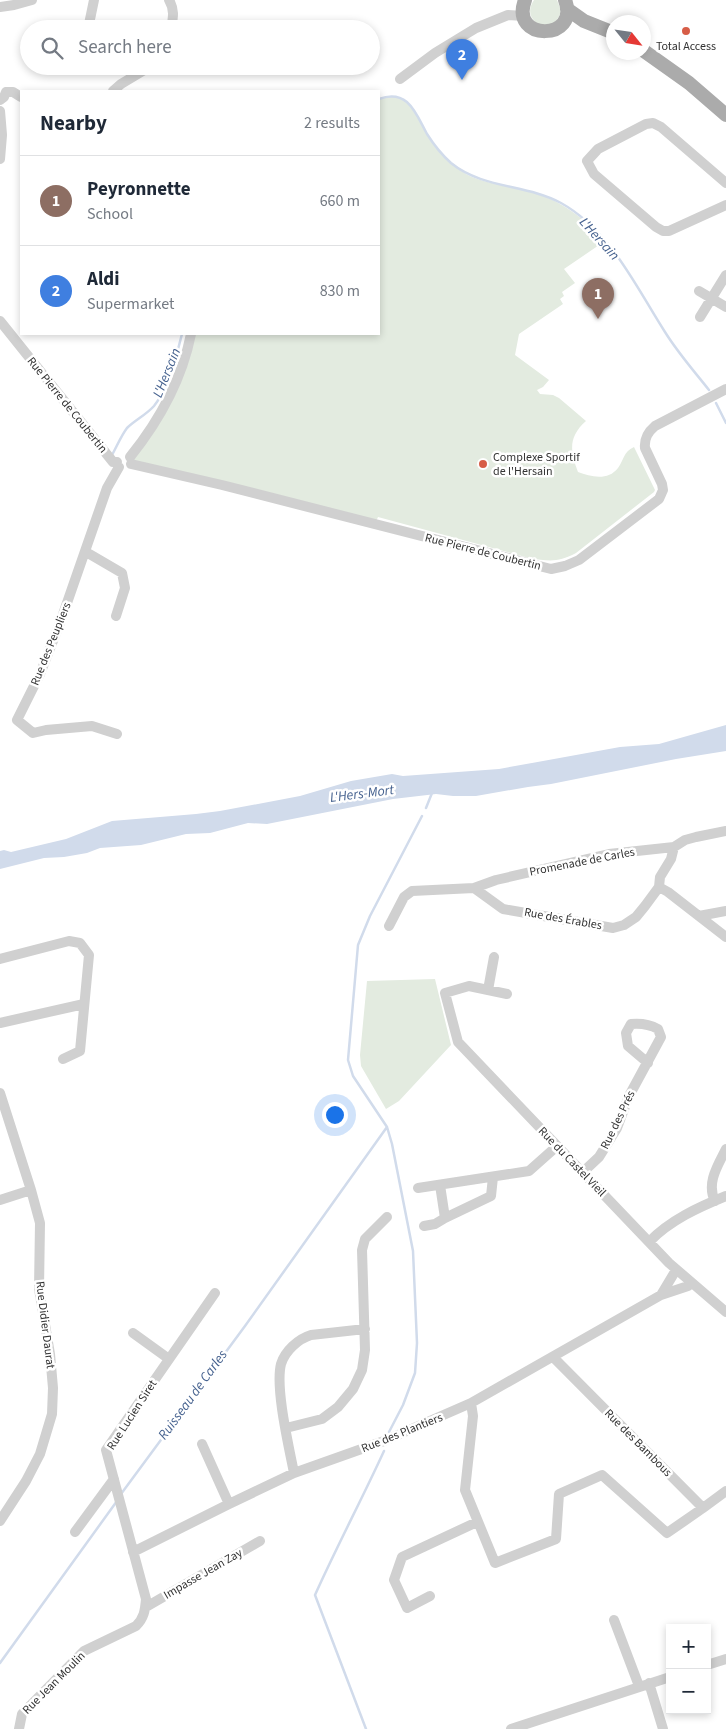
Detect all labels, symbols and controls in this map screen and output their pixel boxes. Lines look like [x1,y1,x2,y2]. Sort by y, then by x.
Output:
north arrow [606,15,651,60]
search box [20,20,380,75]
marker: Total Access [680,25,692,37]
icon: search [38,34,66,62]
text: Search here [78,34,172,61]
place label: Total Access [656,38,716,55]
pin: 2 [446,39,478,80]
text: Nearby [40,108,107,138]
text: 2 results [304,112,360,134]
text: Peyronnette [87,176,191,203]
text: 1 [52,190,60,212]
text: 660 m [320,190,360,212]
text: School [87,203,133,225]
water label: L'Hersain [574,213,624,265]
text: Aldi [87,266,119,293]
pin: 1 [582,278,614,319]
text: 2 [52,280,60,302]
text: 830 m [320,280,360,302]
text: Supermarket [87,293,174,315]
water label: L'Hersain [148,345,186,401]
street label: Rue Pierre de Coubertin [23,353,111,457]
place label: Complexe Sportif de l'Hersain [493,449,580,480]
marker: Complexe Sportif de l'Hersain [477,458,489,470]
street label: Rue Pierre de Coubertin [423,529,543,575]
street label: Rue des Peupliers [27,600,75,688]
water label: L'Hers-Mort [329,780,396,808]
street label: Promenade de Carles [528,843,636,881]
street label: Rue des Érables [523,904,603,934]
street label: Rue des Prés [596,1088,640,1152]
your location [322,1102,348,1128]
street label: Rue du Castel Vieil [534,1123,610,1201]
street label: Rue Didier Daurat [31,1280,59,1370]
water label: Ruisseau de Carles [154,1346,233,1444]
street label: Rue Lucien Siret [103,1377,161,1453]
street label: Rue des Bambous [600,1405,676,1481]
street label: Rue des Plantiers [359,1409,445,1457]
street label: Impasse Jean Zay [160,1544,246,1603]
map controls [666,1624,711,1714]
button: + [666,1624,711,1669]
street label: Rue Jean Moulin [19,1648,89,1718]
button: − [666,1669,711,1714]

